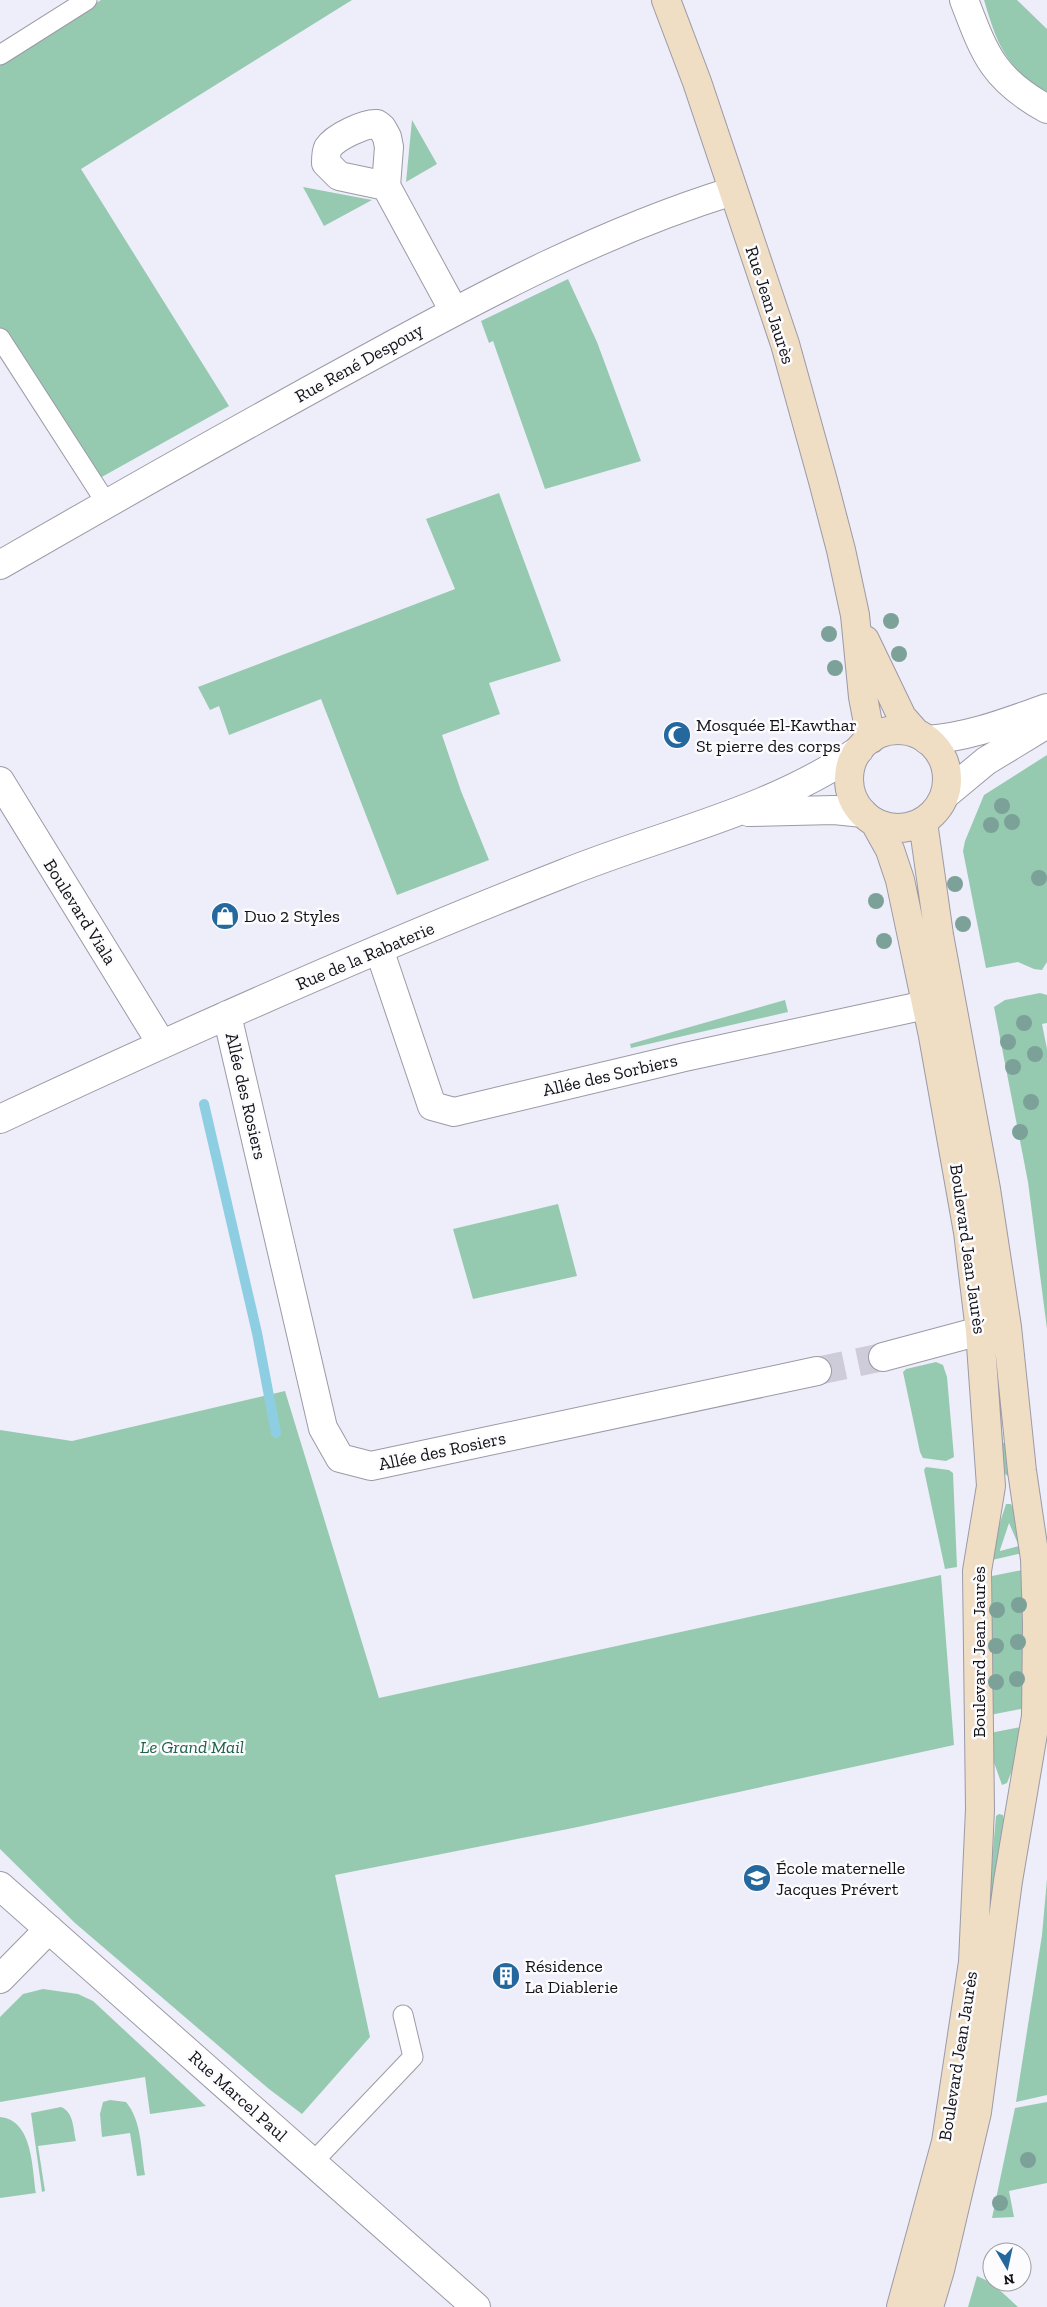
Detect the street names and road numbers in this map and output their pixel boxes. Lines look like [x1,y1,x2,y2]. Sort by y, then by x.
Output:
street label: Rue Jean Jaurès [741,243,799,367]
street label: Rue René Despouy [291,318,428,407]
street label: Boulevard Viala [39,855,121,969]
street label: Rue de la Rabaterie [293,917,437,995]
street label: Allée des Rosiers [221,1030,271,1162]
street label: Allée des Sorbiers [541,1049,680,1101]
street label: Boulevard Jean Jaurès [945,1163,991,1336]
street label: Allée des Rosiers [376,1427,508,1475]
street label: Boulevard Jean Jaurès [968,1566,990,1738]
street label: Boulevard Jean Jaurès [934,1969,982,2142]
street label: Rue Marcel Paul [184,2046,292,2146]

